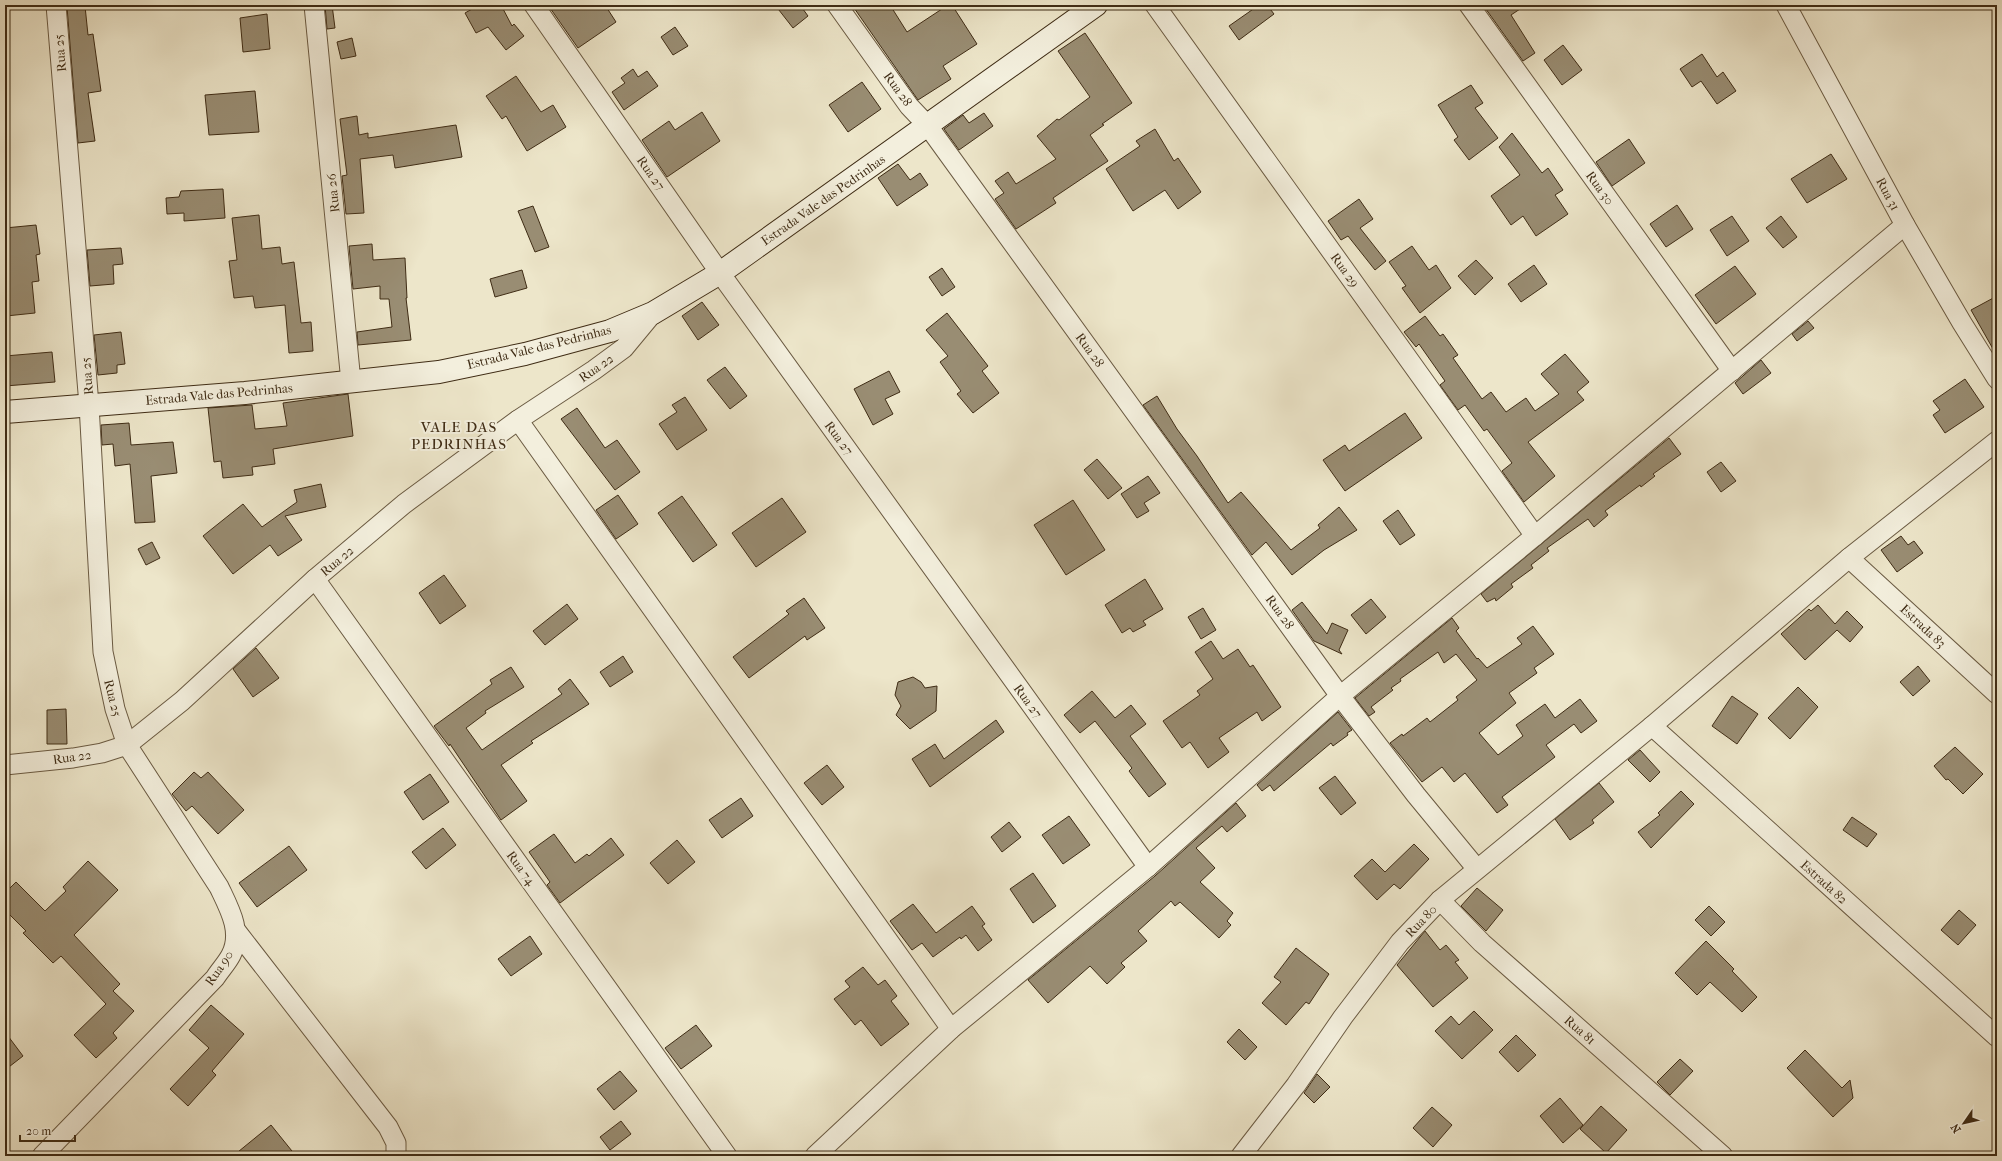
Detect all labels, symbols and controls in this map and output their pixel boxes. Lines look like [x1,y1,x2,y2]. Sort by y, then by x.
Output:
street label: Rua 25 [51,33,69,72]
street label: Rua 28 [881,69,915,109]
street label: Estrada Vale das Pedrinhas [758,151,888,249]
street label: Rua 27 [634,153,668,193]
street label: Rua 30 [1583,168,1617,208]
street label: Rua 26 [323,172,343,213]
street label: Rua 31 [1873,175,1903,213]
street label: Rua 29 [1328,250,1363,290]
street label: Estrada Vale das Pedrinhas [465,322,613,372]
street label: Rua 28 [1073,330,1107,370]
street label: Rua 22 [576,351,616,385]
street label: Rua 25 [78,356,96,395]
street label: Estrada Vale das Pedrinhas [145,380,294,408]
district label: VALE DAS PEDRINHAS [411,418,507,453]
street label: Rua 27 [822,418,856,458]
street label: Rua 22 [317,543,357,579]
street label: Rua 28 [1263,592,1297,632]
street label: Estrada 83 [1897,601,1949,651]
street label: Rua 25 [101,678,125,718]
street label: Rua 27 [1011,681,1045,721]
street label: Rua 22 [52,747,93,767]
street label: Rua 74 [503,848,539,888]
street label: Estrada 82 [1797,857,1851,907]
street label: Rua 80 [1402,902,1440,940]
street label: Rua 90 [202,948,236,988]
street label: Rua 81 [1561,1012,1599,1048]
north arrow [1944,1103,1984,1143]
scale bar [20,1117,75,1143]
text: N [1948,1121,1964,1135]
text: 20 m [26,1124,51,1138]

